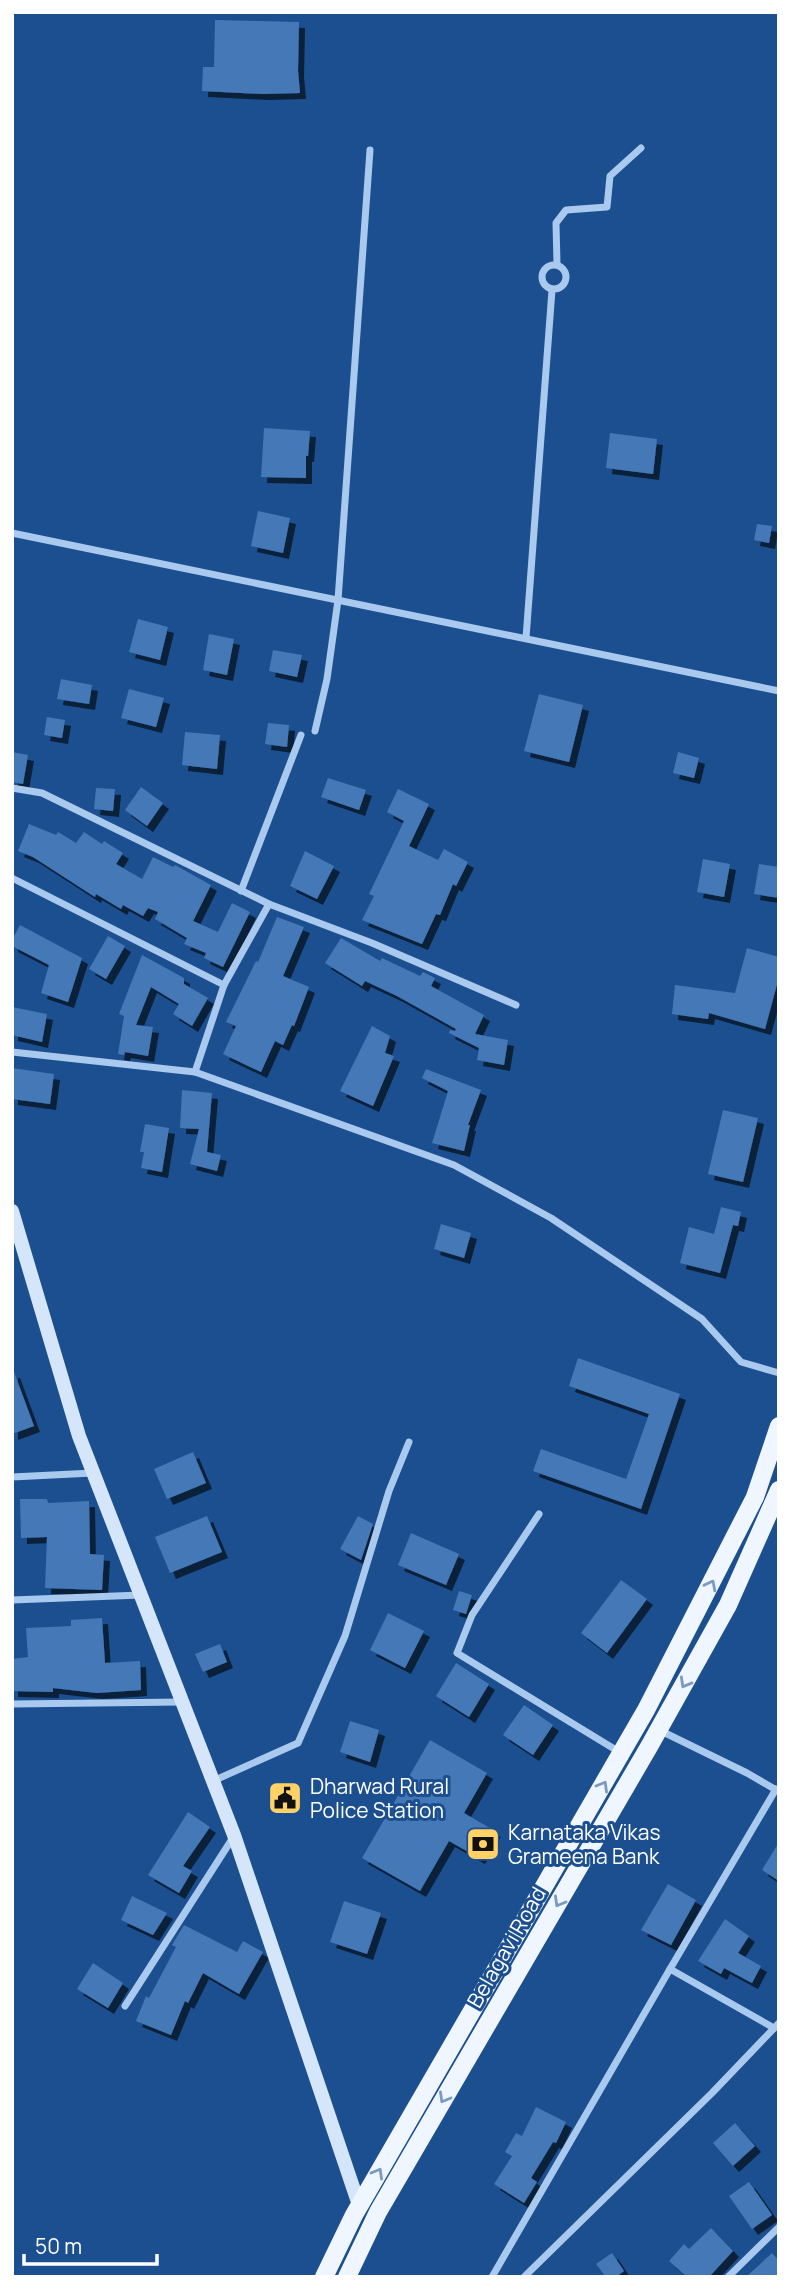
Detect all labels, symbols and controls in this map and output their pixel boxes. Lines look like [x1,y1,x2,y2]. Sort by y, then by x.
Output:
one-way arrow [702,1580,716,1592]
one-way arrow [680,1676,693,1688]
place label: Dharwad Rural Police Station [310,1772,449,1824]
public building icon: Dharwad Rural Police Station [266,1779,304,1817]
one-way arrow [595,1780,608,1793]
place label: Karnataka Vikas Grameena Bank [508,1818,660,1870]
bank icon: Karnataka Vikas Grameena Bank [464,1825,502,1863]
street label: Belagavi Road [460,1882,552,2012]
one-way arrow [554,1894,567,1907]
one-way arrow [440,2090,453,2103]
one-way arrow [370,2167,383,2180]
scale bar [24,2222,158,2266]
text: 50 m [35,2232,82,2260]

